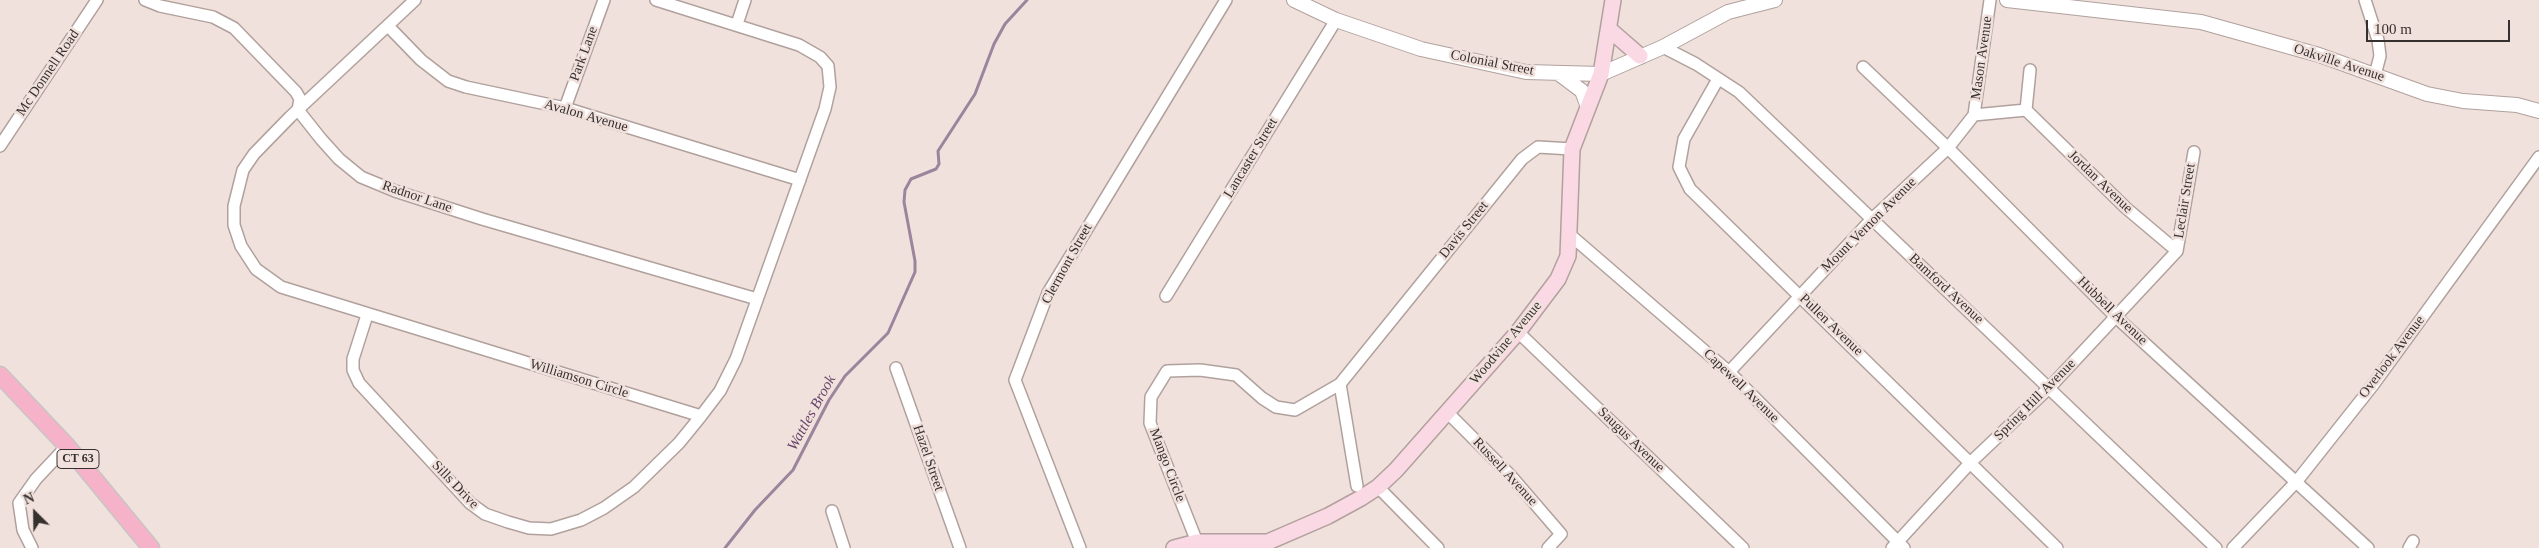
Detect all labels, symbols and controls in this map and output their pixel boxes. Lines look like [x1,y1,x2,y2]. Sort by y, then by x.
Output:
scale bar [2369,10,2513,42]
street label: Mason Avenue [1968,15,1996,101]
text: 100 m [2374,21,2412,37]
street label: Park Lane [566,24,602,84]
street label: Mc Donnell Road [13,27,83,119]
street label: Oakville Avenue [2292,40,2386,86]
street label: Colonial Street [1449,47,1535,79]
street label: Avalon Avenue [542,96,630,136]
street label: Lancaster Street [1220,115,1282,201]
street label: Jordan Avenue [2064,147,2136,217]
street label: Leclair Street [2171,162,2199,240]
street label: Mount Vernon Avenue [1818,174,1920,276]
street label: Radnor Lane [380,177,454,217]
street label: Davis Street [1436,198,1492,262]
street label: Clermont Street [1038,221,1096,307]
street label: Bamford Avenue [1905,250,1987,328]
street label: Hubbell Avenue [2073,273,2151,349]
street label: Pullen Avenue [1796,291,1866,359]
street label: Woodvine Avenue [1466,298,1546,388]
street label: Overlook Avenue [2356,312,2428,402]
street label: Capewell Avenue [1700,346,1782,426]
street label: Williamson Circle [528,356,630,402]
street label: Spring Hill Avenue [1991,356,2079,444]
water label: Wattles Brook [784,372,840,454]
street label: Saugus Avenue [1594,404,1668,476]
street label: Hazel Street [909,423,947,493]
street label: Mango Circle [1145,426,1189,504]
street label: Russell Avenue [1469,434,1541,510]
road number: CT 63 [57,449,99,468]
street label: Sills Drive [428,457,482,513]
north arrow [10,488,60,538]
text: N [21,490,37,508]

